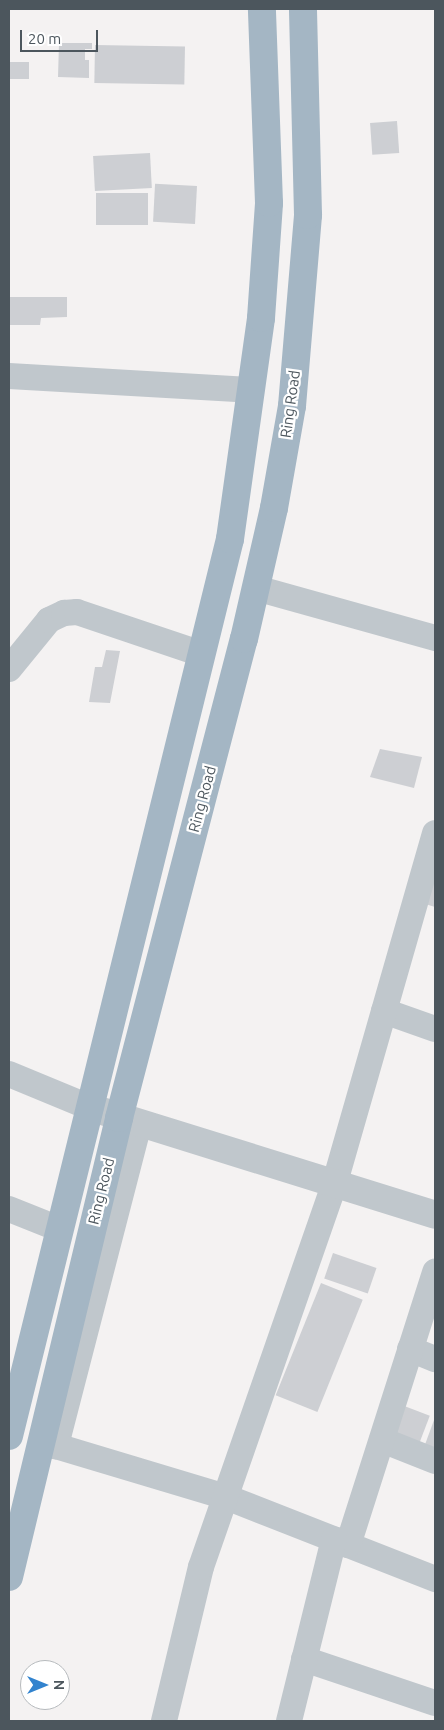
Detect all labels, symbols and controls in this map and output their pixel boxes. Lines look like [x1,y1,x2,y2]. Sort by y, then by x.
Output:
scale bar [22,20,100,52]
text: 20 m [28,30,61,47]
street label: Ring Road [276,369,304,439]
street label: Ring Road [184,764,220,834]
street label: Ring Road [84,1156,118,1226]
north arrow [20,1660,70,1710]
text: N [51,1680,67,1690]

